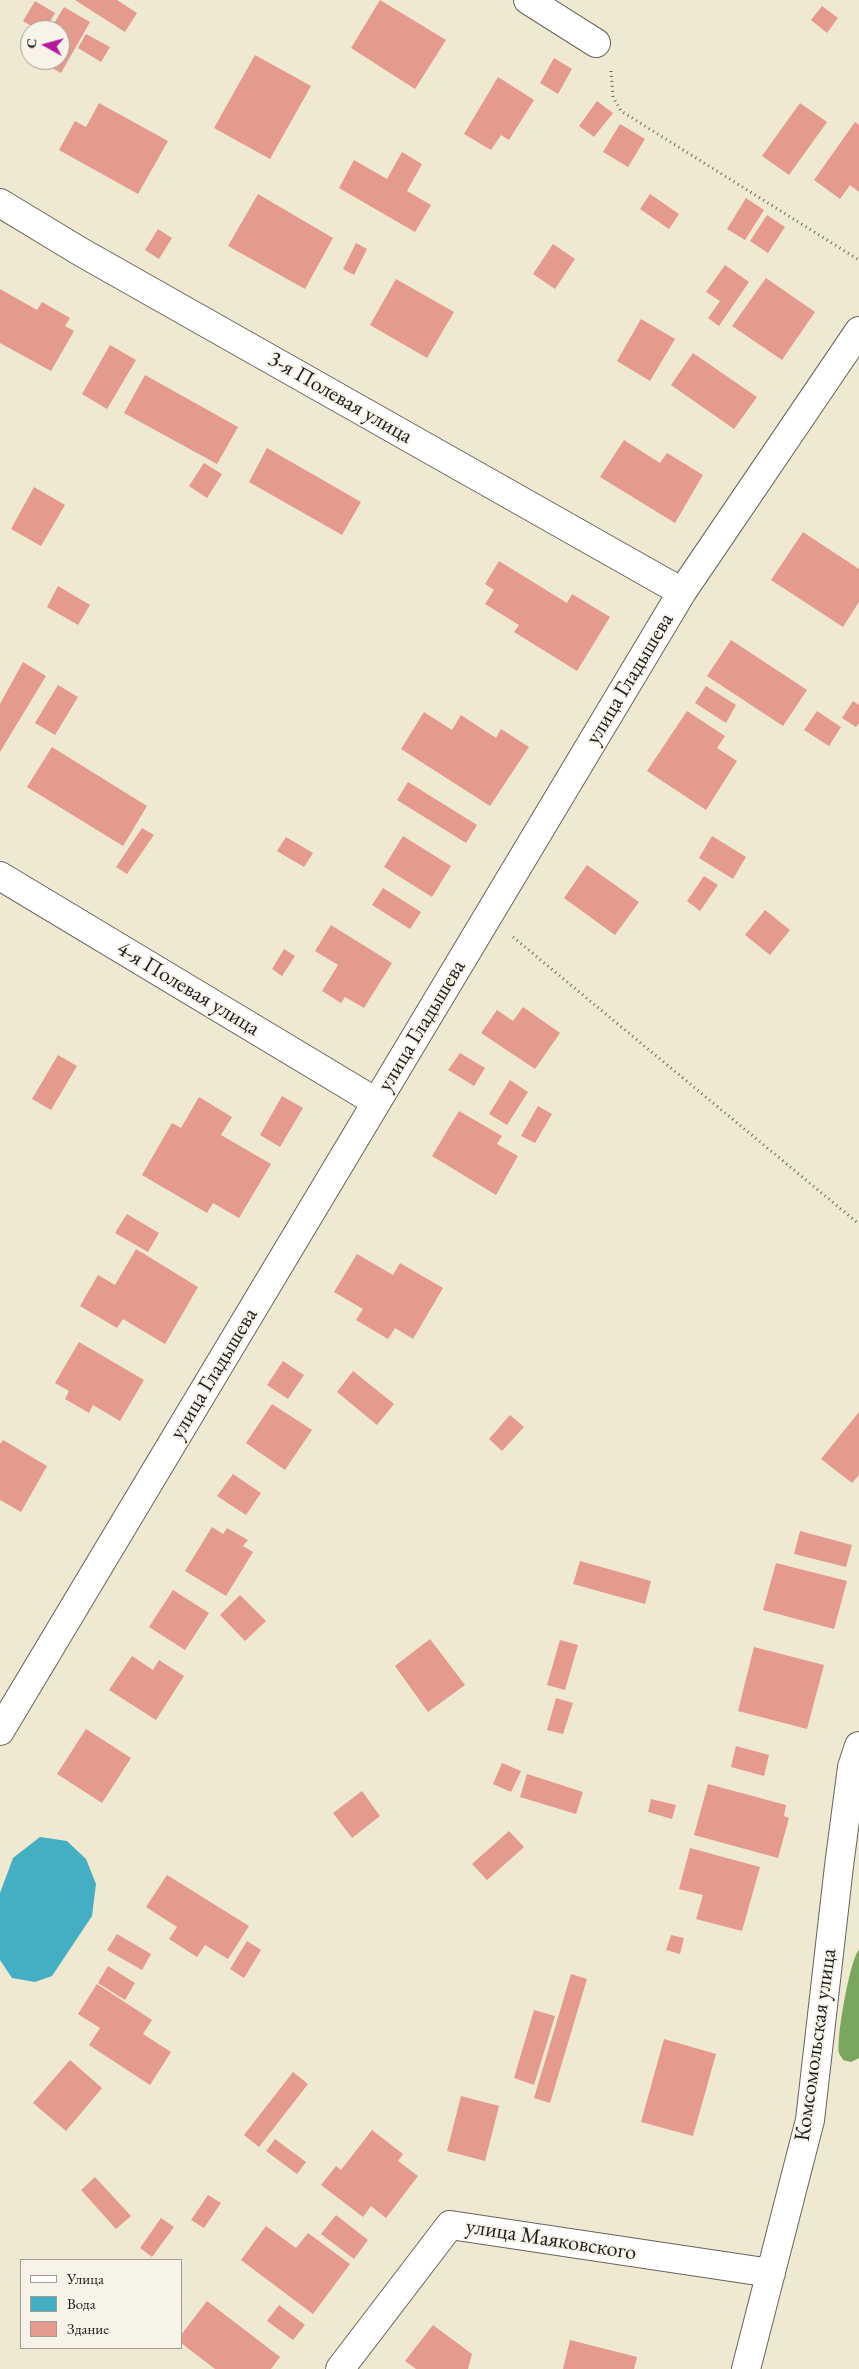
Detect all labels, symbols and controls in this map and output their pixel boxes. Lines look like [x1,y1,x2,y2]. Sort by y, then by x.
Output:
north arrow [20,20,70,70]
text: С [22,37,41,49]
street label: 3-я Полевая улица [263,346,417,450]
street label: улица Гладышева [580,608,680,750]
street label: 4-я Полевая улица [112,936,264,1042]
street label: улица Гладышева [372,955,472,1097]
street label: улица Гладышева [164,1303,264,1445]
street label: Комсомольская улица [789,1947,843,2143]
street label: улица Маяковского [464,2213,638,2267]
legend [20,2259,182,2349]
text: Улица [67,2269,104,2288]
text: Вода [67,2294,96,2313]
text: Здание [67,2319,109,2338]

